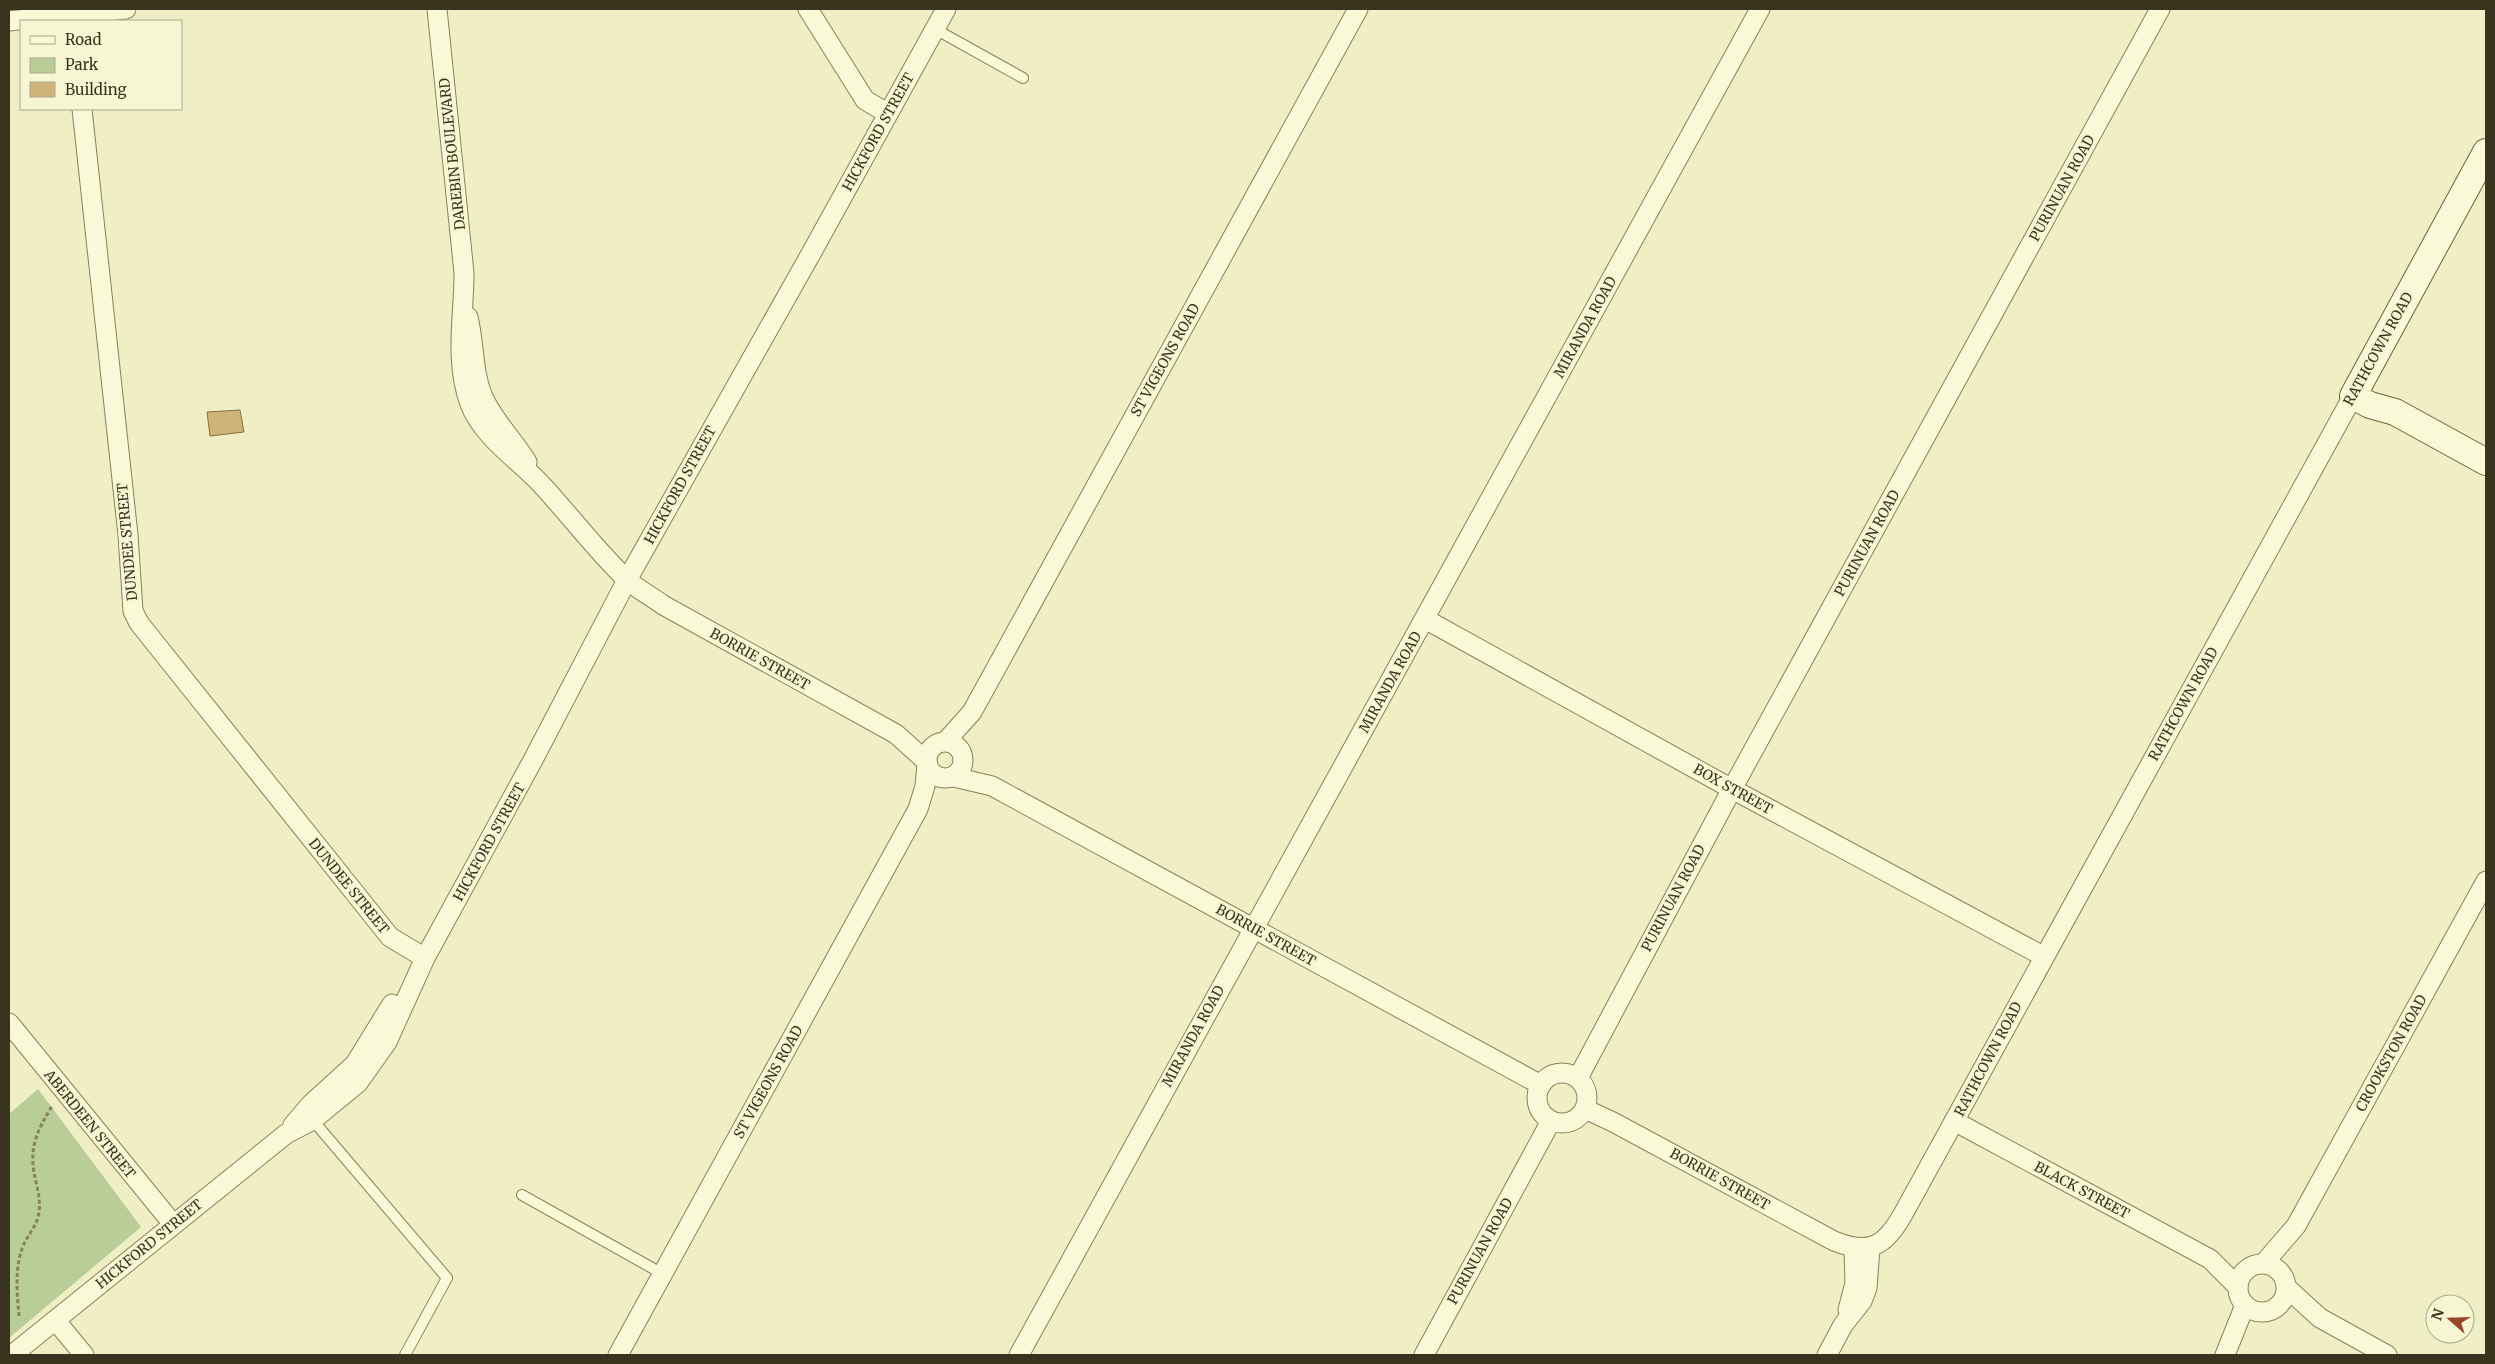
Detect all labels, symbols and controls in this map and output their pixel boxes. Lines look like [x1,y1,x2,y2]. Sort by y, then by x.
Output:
legend [20,20,182,110]
text: Road [65,30,101,49]
text: Park [65,55,99,74]
street label: HICKFORD STREET [838,69,918,194]
street label: DAREBIN BOULEVARD [435,77,469,231]
text: Building [65,80,127,99]
street label: PURINUAN ROAD [2025,131,2099,244]
street label: MIRANDA ROAD [1550,273,1621,381]
street label: RATHCOWN ROAD [2339,289,2417,409]
street label: ST VIGEONS ROAD [1126,300,1204,420]
street label: HICKFORD STREET [640,422,720,547]
street label: DUNDEE STREET [113,482,141,602]
street label: PURINUAN ROAD [1830,486,1904,599]
street label: BORRIE STREET [707,624,813,694]
street label: MIRANDA ROAD [1355,628,1426,736]
street label: RATHCOWN ROAD [2144,644,2222,764]
street label: BOX STREET [1690,760,1776,818]
street label: HICKFORD STREET [449,779,529,904]
street label: DUNDEE STREET [305,834,393,938]
street label: PURINUAN ROAD [1637,841,1709,955]
street label: BORRIE STREET [1213,900,1319,970]
street label: MIRANDA ROAD [1158,982,1229,1090]
street label: CROOKSTON ROAD [2351,991,2431,1115]
street label: RATHCOWN ROAD [1950,998,2026,1119]
street label: ST VIGEONS ROAD [729,1022,807,1142]
street label: ABERDEEN STREET [40,1065,140,1182]
street label: BORRIE STREET [1667,1144,1773,1214]
street label: BLACK STREET [2031,1157,2133,1223]
street label: PURINUAN ROAD [1443,1194,1517,1307]
street label: HICKFORD STREET [92,1195,206,1293]
north arrow [2425,1294,2475,1344]
text: N [2427,1306,2448,1323]

